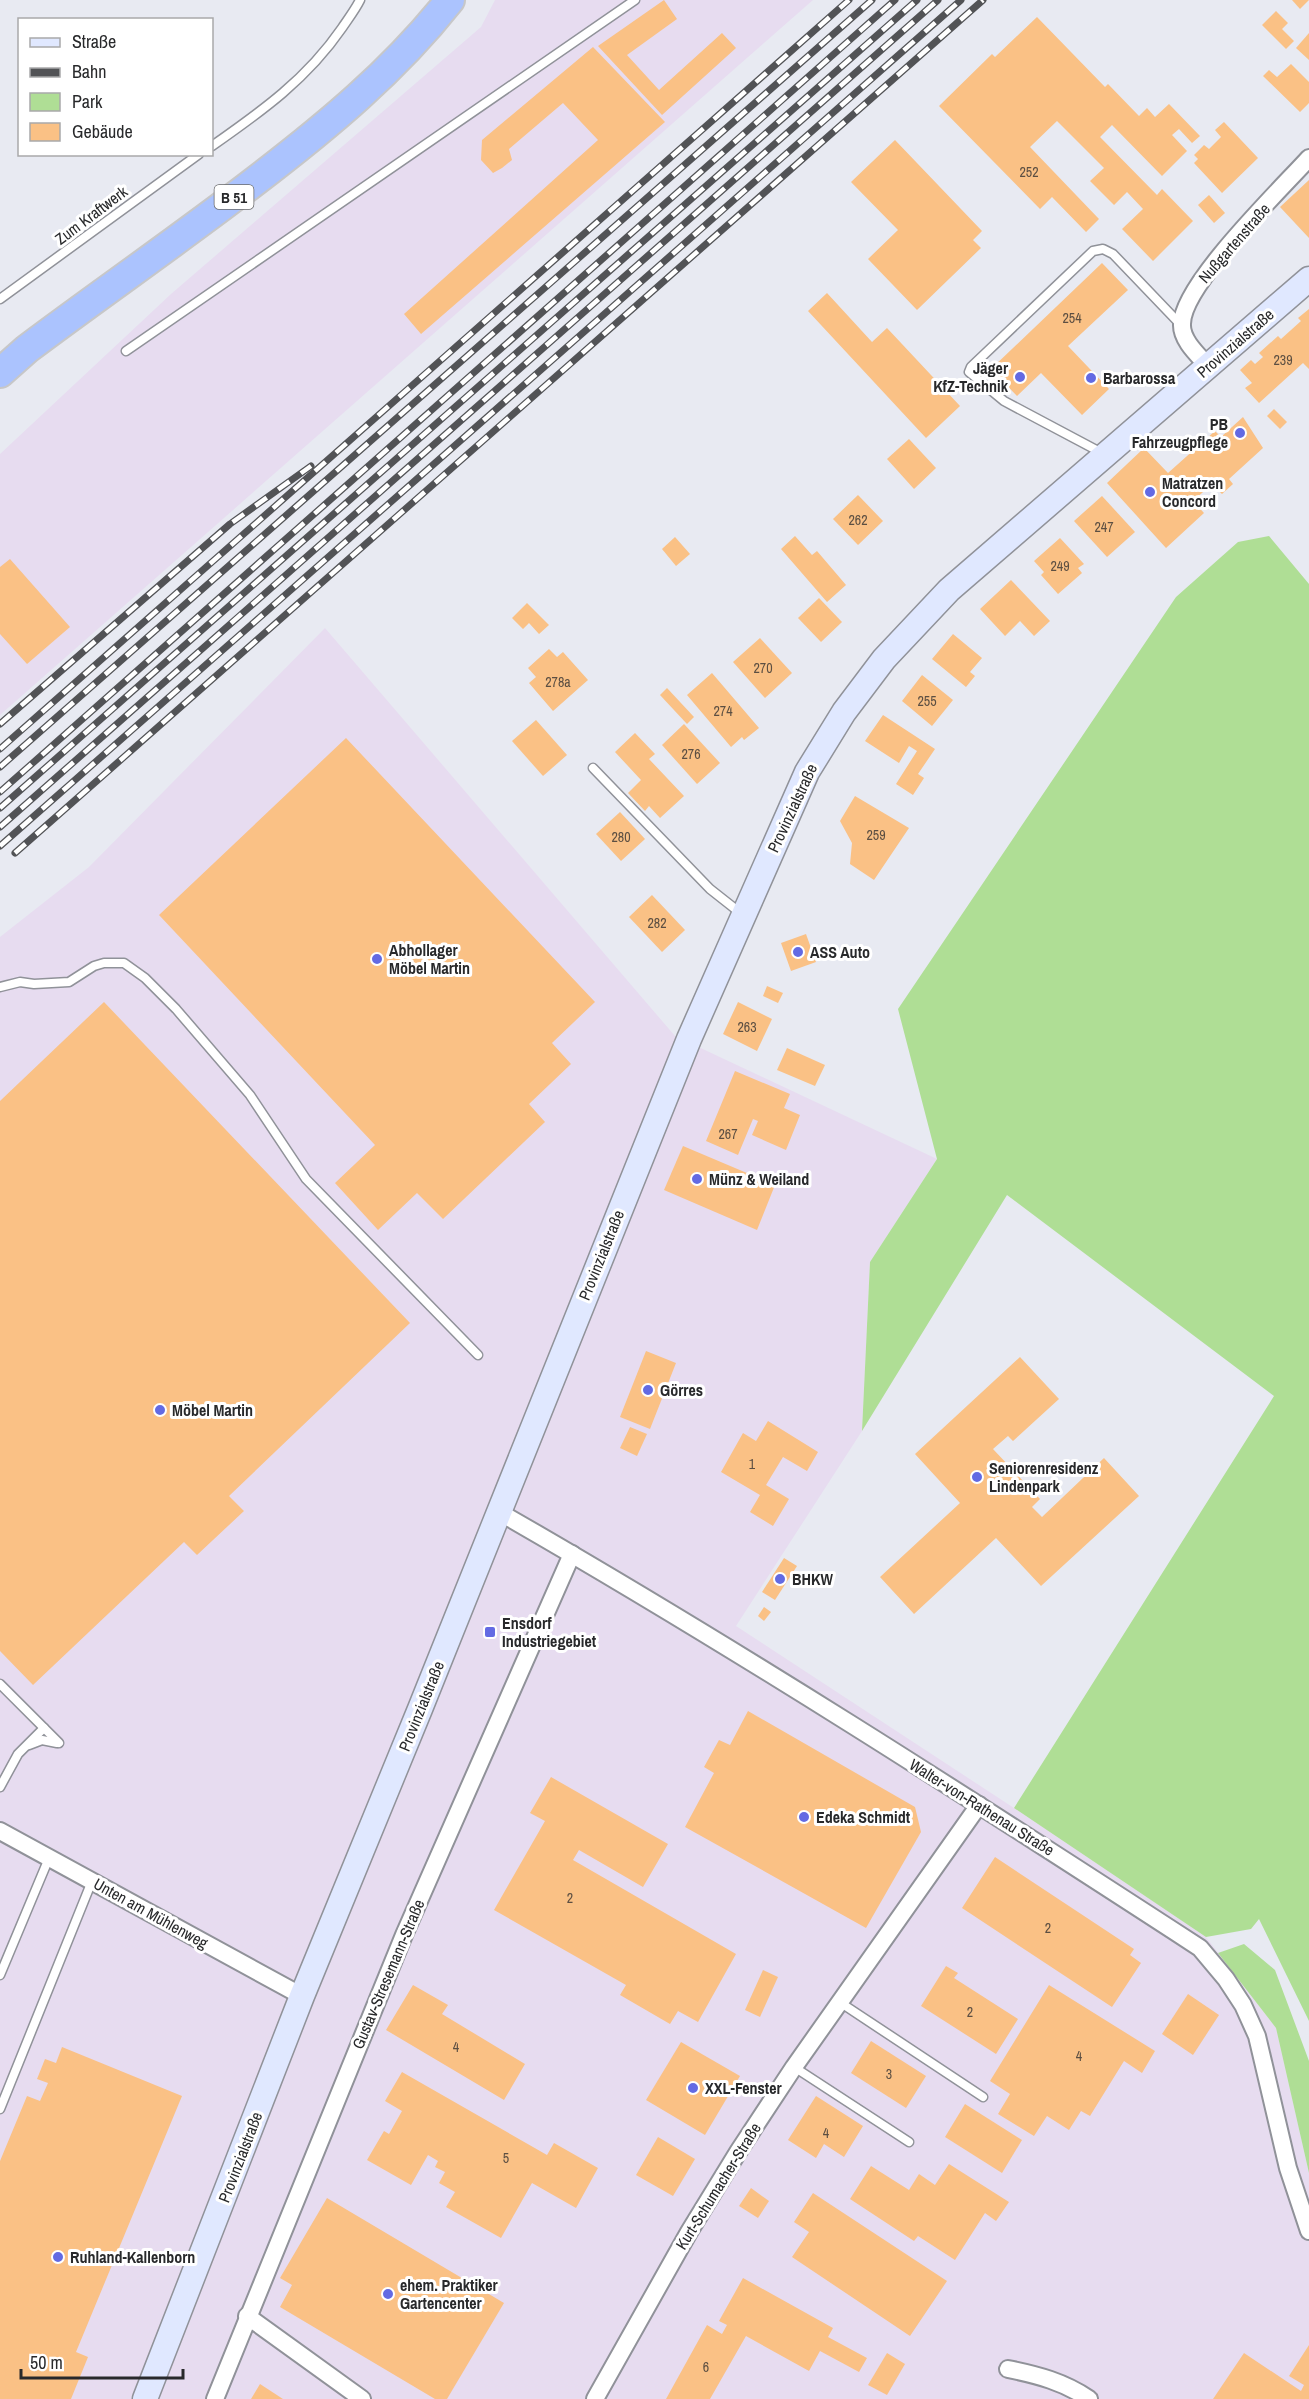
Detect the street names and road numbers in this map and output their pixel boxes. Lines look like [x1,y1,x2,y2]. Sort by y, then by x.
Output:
street label: Zum Kraftwerk [50,180,132,249]
road number: B 51 [214,185,254,209]
street label: Nußgartenstraße [1193,198,1275,288]
street label: Provinzialstraße [1192,303,1278,383]
street label: Provinzialstraße [762,760,822,856]
street label: Provinzialstraße [573,1207,629,1303]
street label: Provinzialstraße [393,1658,449,1754]
street label: Walter-von-Rathenau Straße [905,1753,1059,1861]
street label: Unten am Mühlenweg [90,1872,213,1954]
street label: Gustav-Stresemann-Straße [347,1896,429,2052]
street label: Provinzialstraße [213,2108,267,2206]
street label: Kurt-Schumacher-Straße [670,2118,766,2254]

